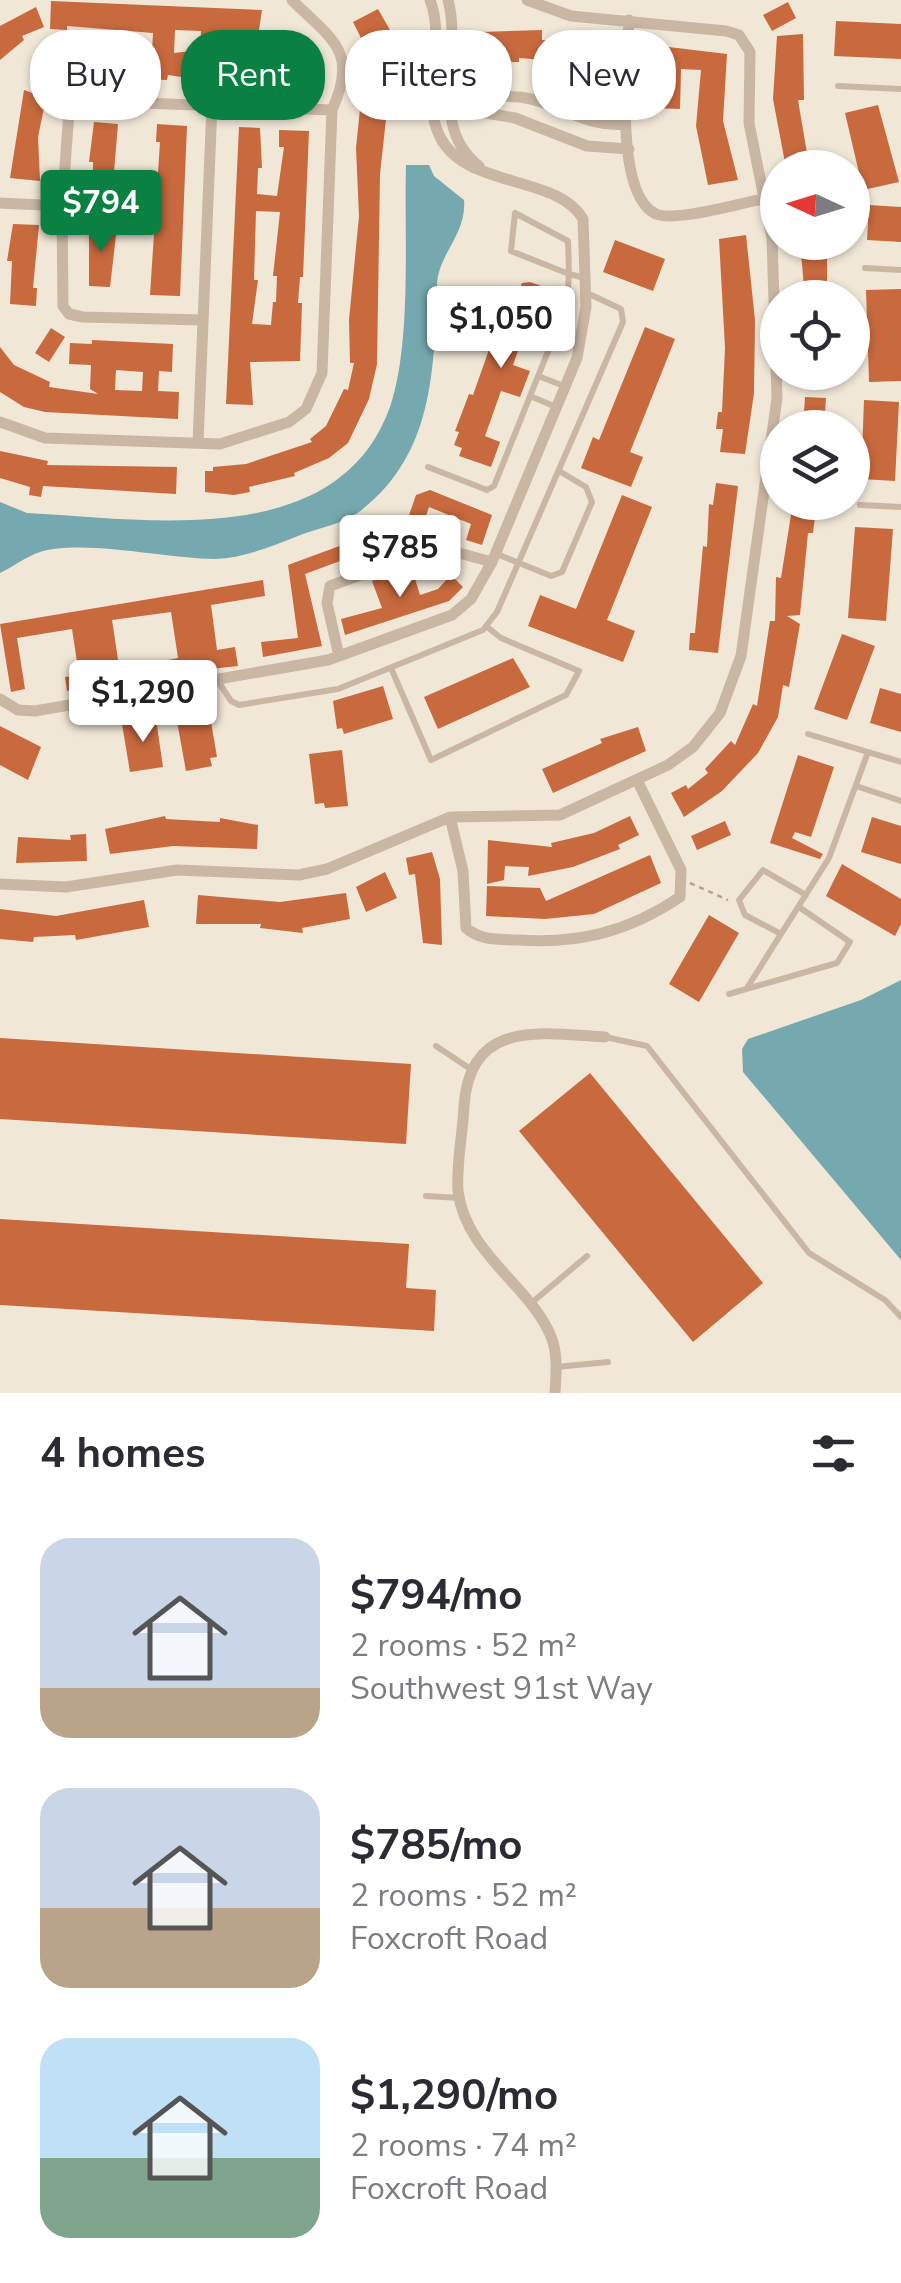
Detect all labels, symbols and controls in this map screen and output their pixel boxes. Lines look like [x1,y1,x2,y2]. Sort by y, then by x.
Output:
chip: Buy [30,30,161,120]
chip: Rent [181,30,325,120]
chip: Filters [345,30,512,120]
chip: New [532,30,676,120]
north arrow [760,150,870,260]
map controls [760,150,870,520]
pin: $794 [42,170,160,255]
text: $794 [63,181,139,224]
button: locate [760,280,870,390]
pin: $1,050 [420,286,582,371]
text: $1,050 [449,297,553,340]
button: layers [760,410,870,520]
pin: $785 [341,515,459,600]
text: $785 [362,526,438,569]
pin: $1,290 [62,660,224,745]
text: $1,290 [91,671,195,714]
text: 4 homes [40,1425,205,1482]
icon: filters [806,1426,861,1481]
text: $794/mo [350,1567,522,1624]
icon: home [120,1578,240,1698]
text: 2 rooms · 52 m² [350,1624,577,1667]
text: Southwest 91st Way [350,1667,653,1710]
text: $785/mo [350,1817,522,1874]
icon: home [120,1828,240,1948]
text: 2 rooms · 52 m² [350,1874,577,1917]
text: Foxcroft Road [350,1917,548,1960]
text: $1,290/mo [350,2067,558,2124]
icon: home [120,2078,240,2198]
text: 2 rooms · 74 m² [350,2124,577,2167]
text: Foxcroft Road [350,2167,548,2210]

